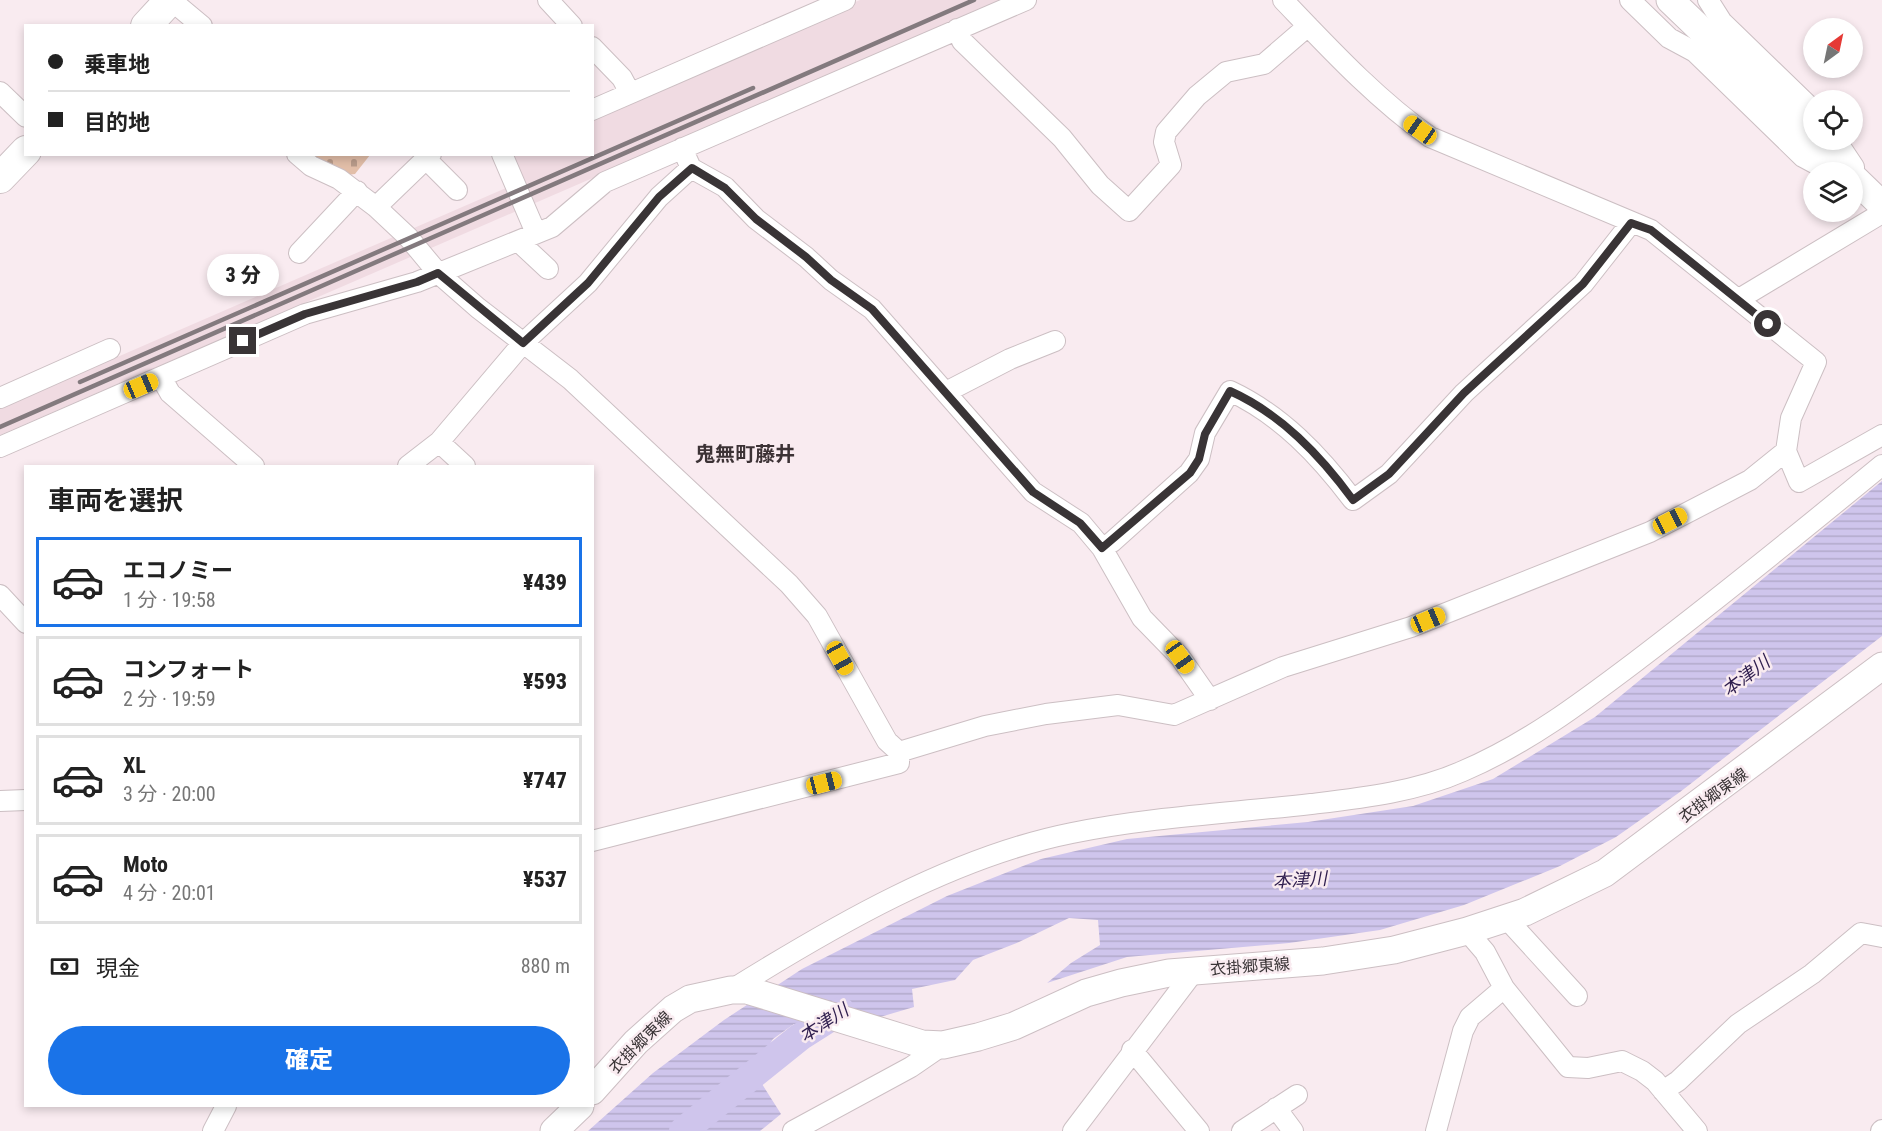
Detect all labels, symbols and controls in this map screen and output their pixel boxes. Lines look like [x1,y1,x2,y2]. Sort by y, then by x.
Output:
north arrow [1803,18,1863,78]
map controls [1803,18,1863,222]
text: 乗車地 [84,52,150,77]
button: locate [1803,90,1863,150]
text: 目的地 [84,110,150,135]
car [1400,112,1440,148]
button: layers [1803,162,1863,222]
callout: 3 分 [207,254,279,296]
text: 3 分 [226,263,260,287]
route start [1754,310,1781,337]
route end [229,327,256,354]
car [121,371,161,401]
district label: 鬼無町藤井 [695,442,795,466]
text: 車両を選択 [48,485,183,517]
car [1650,505,1690,537]
icon: car [51,555,105,609]
text: エコノミー [123,558,233,583]
text: ¥439 [523,570,567,595]
text: 1 分 · 19:58 [123,588,216,612]
car [1408,605,1448,635]
car [1162,637,1198,677]
car [823,638,857,678]
water label: 本津川 [1718,650,1775,700]
icon: car [51,654,105,708]
text: コンフォート [123,657,254,682]
text: ¥593 [523,669,567,694]
text: 2 分 · 19:59 [123,687,216,711]
icon: car [51,753,105,807]
text: XL [123,753,146,778]
street label: 衣掛郷東線 [1675,764,1751,827]
text: ¥747 [523,768,567,793]
car [804,770,844,796]
text: 3 分 · 20:00 [123,782,216,806]
icon: car [51,852,105,906]
text: Moto [123,852,168,877]
text: ¥537 [523,867,567,892]
water label: 本津川 [1272,867,1329,891]
text: 4 分 · 20:01 [123,881,216,905]
icon: cash [48,950,81,983]
text: 880 m [521,954,570,978]
street label: 衣掛郷東線 [1209,954,1291,979]
text: 現金 [96,956,140,981]
water label: 本津川 [795,998,854,1046]
street label: 衣掛郷東線 [605,1007,675,1077]
button: 確定 [48,1026,570,1095]

